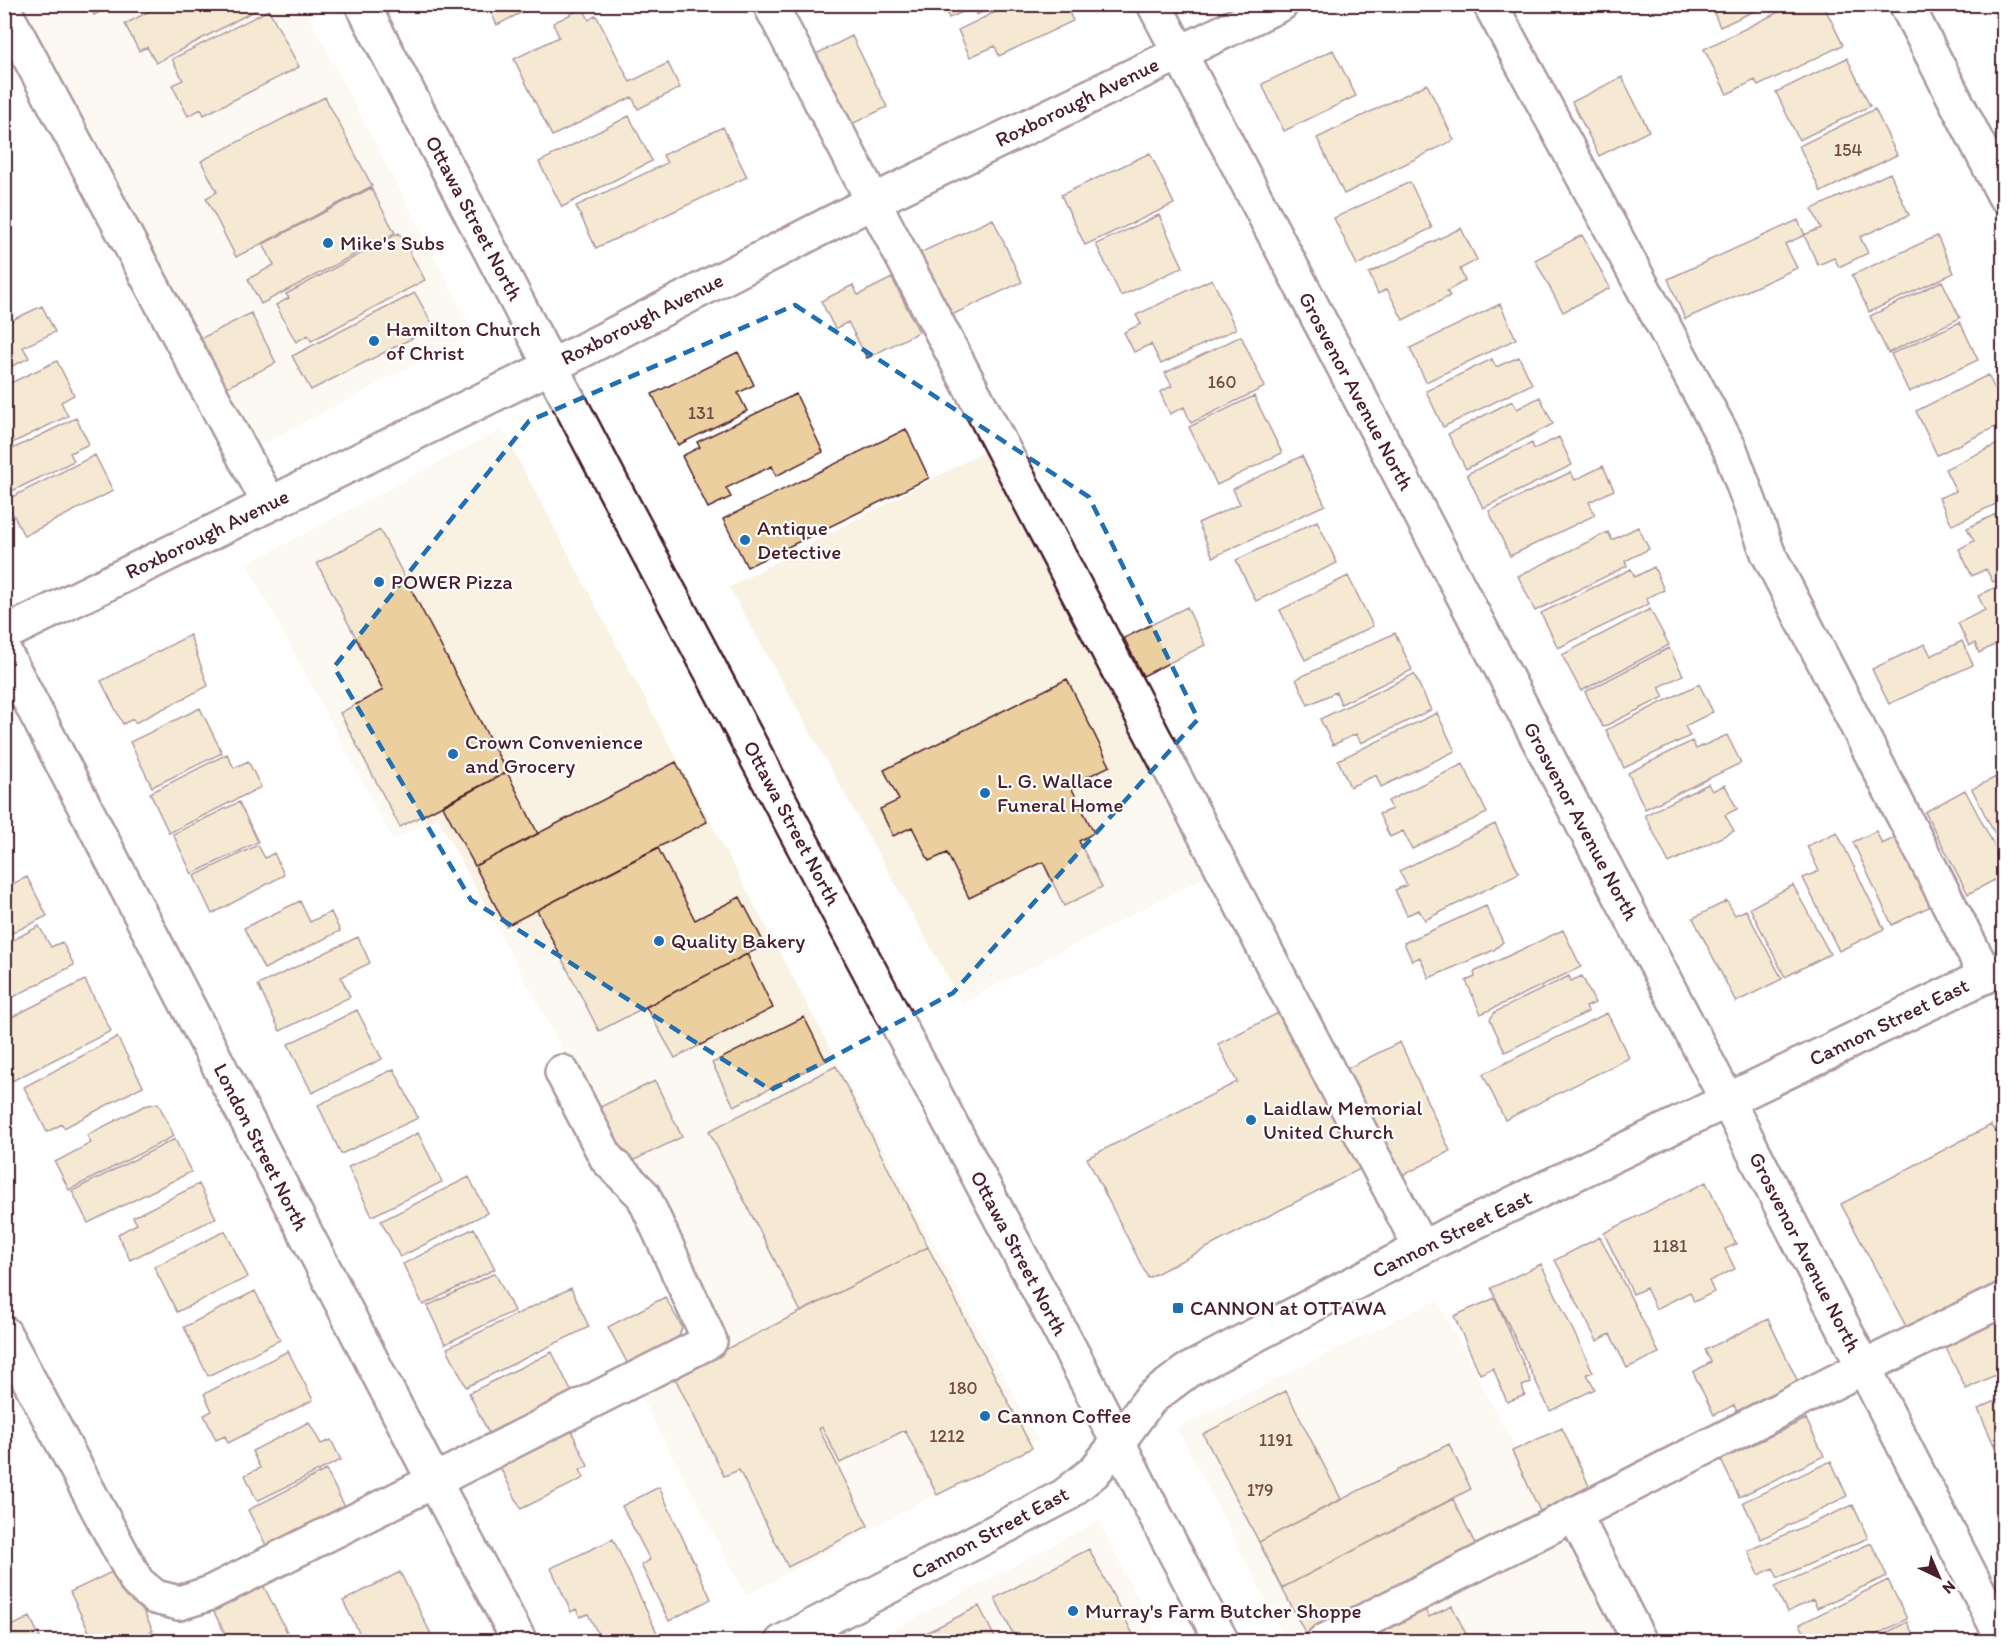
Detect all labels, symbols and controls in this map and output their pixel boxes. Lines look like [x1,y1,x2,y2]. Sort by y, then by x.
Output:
street label: Roxborough Avenue [991,51,1163,152]
street label: Ottawa Street North [420,131,529,305]
house number: 154 [1834,139,1862,161]
place label: Mike's Subs [340,230,445,255]
marker: Mike's Subs [321,236,335,250]
street label: Roxborough Avenue [556,267,727,370]
street label: Grosvenor Avenue North [1293,287,1420,495]
place label: Hamilton Church of Christ [386,316,541,365]
marker: Hamilton Church of Christ [367,334,381,348]
house number: 160 [1208,371,1236,393]
house number: 131 [688,402,714,424]
street label: Roxborough Avenue [121,483,293,584]
place label: Antique Detective [757,515,841,564]
marker: Antique Detective [738,533,752,547]
place label: POWER Pizza [391,569,513,594]
marker: POWER Pizza [372,575,386,589]
street label: Grosvenor Avenue North [1518,717,1645,925]
place label: Crown Convenience and Grocery [465,729,643,778]
street label: Ottawa Street North [738,736,847,910]
marker: Crown Convenience and Grocery [446,747,460,761]
place label: L. G. Wallace Funeral Home [997,768,1123,817]
marker: L. G. Wallace Funeral Home [978,786,992,800]
place label: Quality Bakery [671,928,805,953]
marker: Quality Bakery [652,934,666,948]
street label: Cannon Street East [1805,972,1973,1071]
street label: London Street North [208,1059,314,1235]
place label: Laidlaw Memorial United Church [1263,1095,1422,1144]
marker: Laidlaw Memorial United Church [1244,1113,1258,1127]
street label: Grosvenor Avenue North [1744,1148,1867,1357]
street label: Ottawa Street North [965,1166,1074,1340]
street label: Cannon Street East [1368,1184,1536,1283]
house number: 1181 [1653,1235,1687,1257]
place label: CANNON at OTTAWA [1190,1295,1387,1320]
marker: CANNON at OTTAWA [1171,1301,1185,1315]
house number: 180 [948,1377,978,1399]
place label: Cannon Coffee [997,1403,1131,1428]
marker: Cannon Coffee [978,1409,992,1423]
house number: 1212 [929,1425,965,1447]
house number: 1191 [1259,1429,1293,1451]
house number: 179 [1247,1479,1273,1501]
street label: Cannon Street East [907,1481,1073,1585]
north arrow [1909,1547,1969,1607]
text: N [1939,1577,1960,1598]
place label: Murray's Farm Butcher Shoppe [1085,1598,1362,1623]
marker: Murray's Farm Butcher Shoppe [1066,1604,1080,1618]

